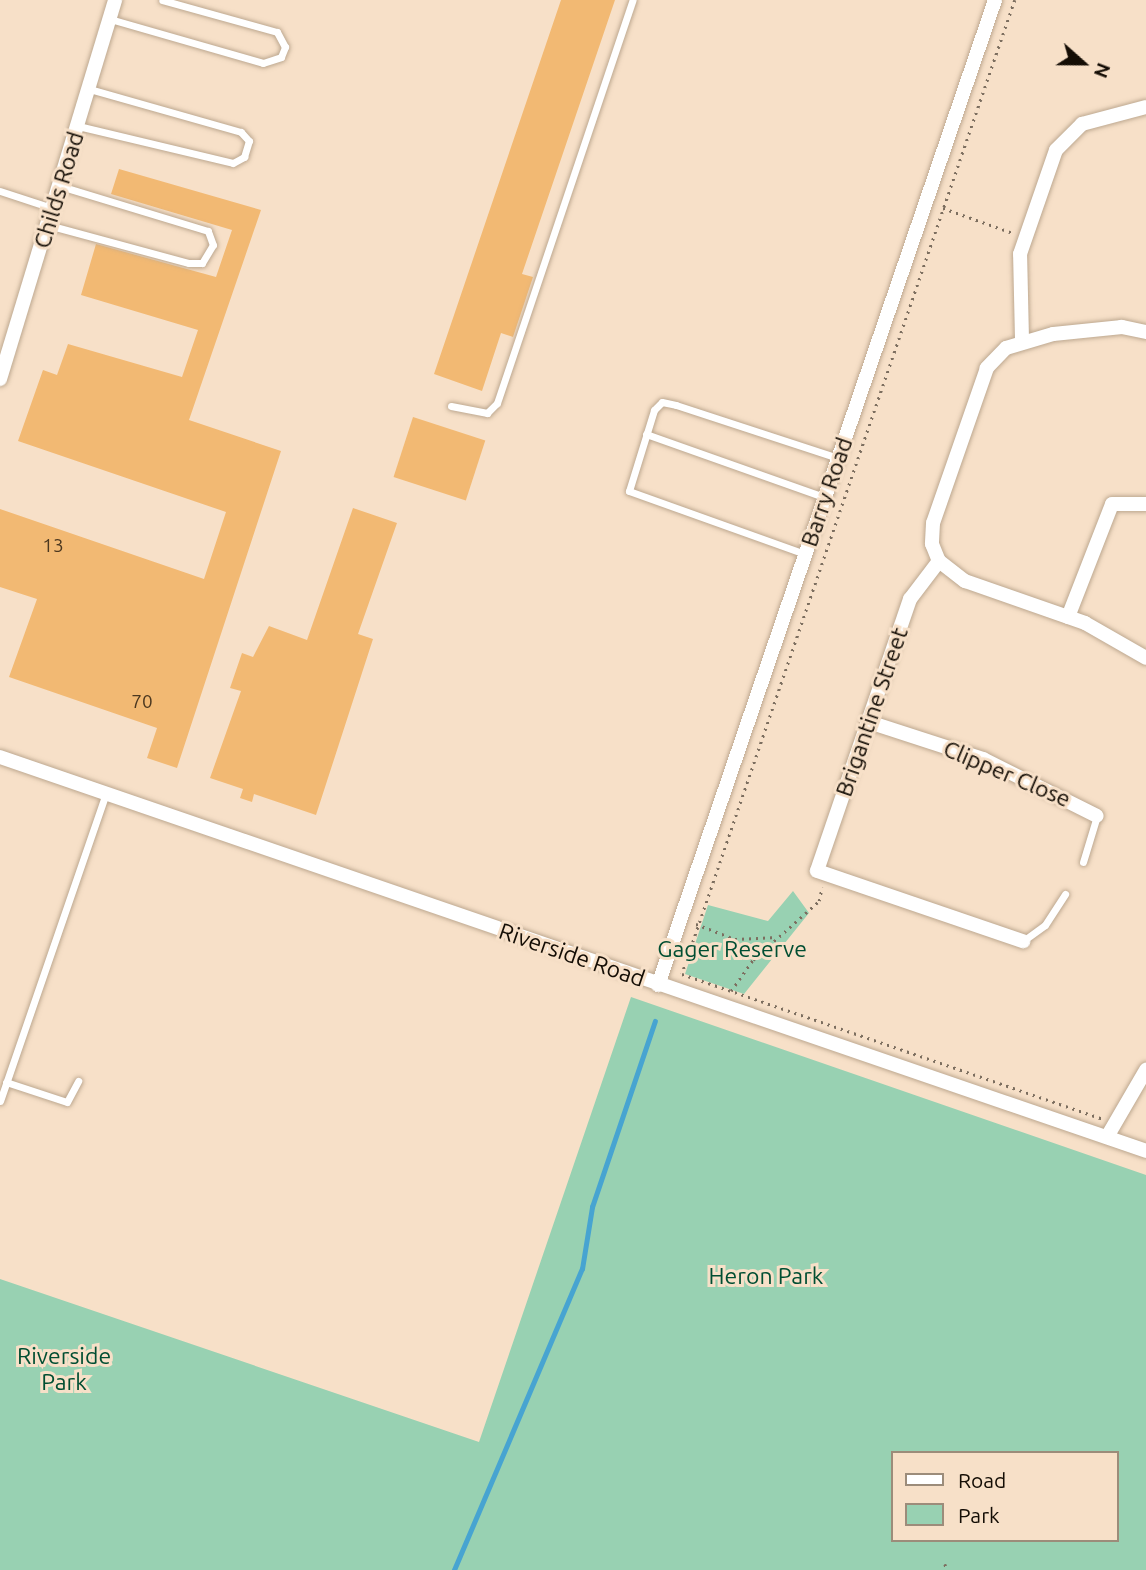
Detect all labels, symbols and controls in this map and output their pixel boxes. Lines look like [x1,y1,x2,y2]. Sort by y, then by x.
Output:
north arrow [1048,28,1118,98]
text: N [1090,60,1115,81]
street label: Childs Road [28,128,90,252]
street label: Barry Road [795,434,859,550]
house number: 13 [42,535,64,557]
street label: Brigantine Street [830,624,914,800]
house number: 70 [131,691,153,713]
street label: Clipper Close [939,735,1075,813]
street label: Riverside Road [495,917,649,993]
park label: Gager Reserve [657,935,807,963]
park label: Heron Park [709,1262,823,1290]
park label: Riverside Park [17,1342,111,1396]
legend [890,1451,1118,1542]
text: Road [958,1468,1006,1492]
text: Park [958,1503,1000,1527]

